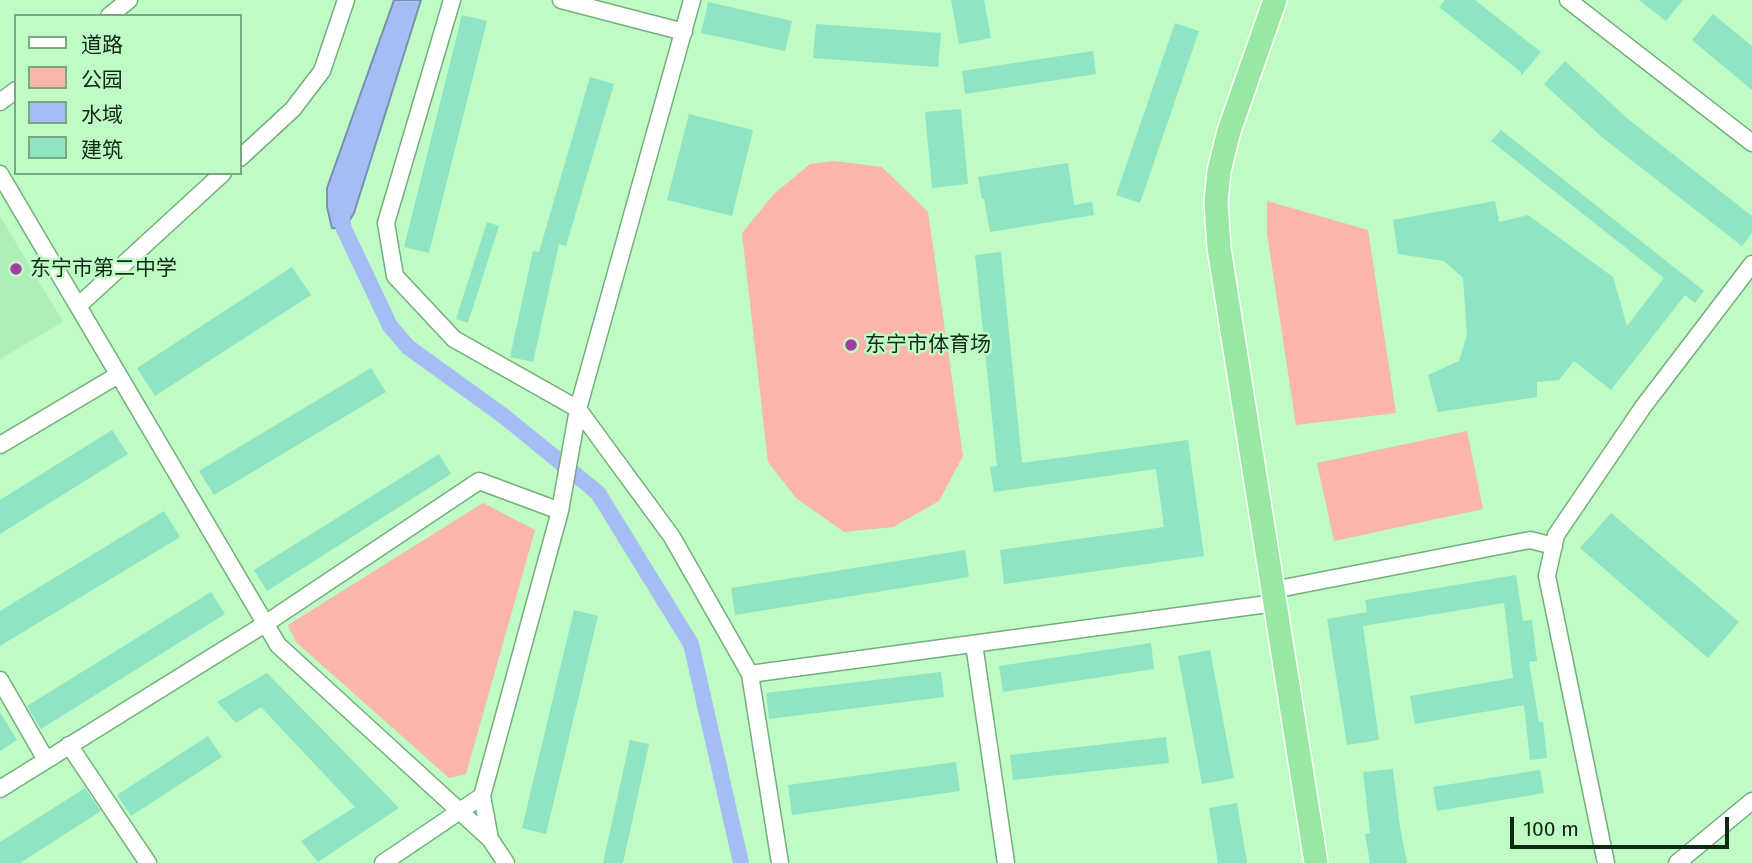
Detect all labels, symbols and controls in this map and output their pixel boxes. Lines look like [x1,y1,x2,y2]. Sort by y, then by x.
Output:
legend [14,14,242,175]
text: 道路 [81,32,123,58]
text: 公园 [81,67,123,93]
text: 水域 [81,102,123,128]
text: 建筑 [81,137,123,163]
place label: 东宁市第二中学 [30,256,177,282]
marker: 东宁市第二中学 [8,261,24,277]
place label: 东宁市体育场 [865,332,991,358]
marker: 东宁市体育场 [843,337,859,353]
scale bar [1514,804,1733,848]
text: 100 m [1523,816,1579,842]

